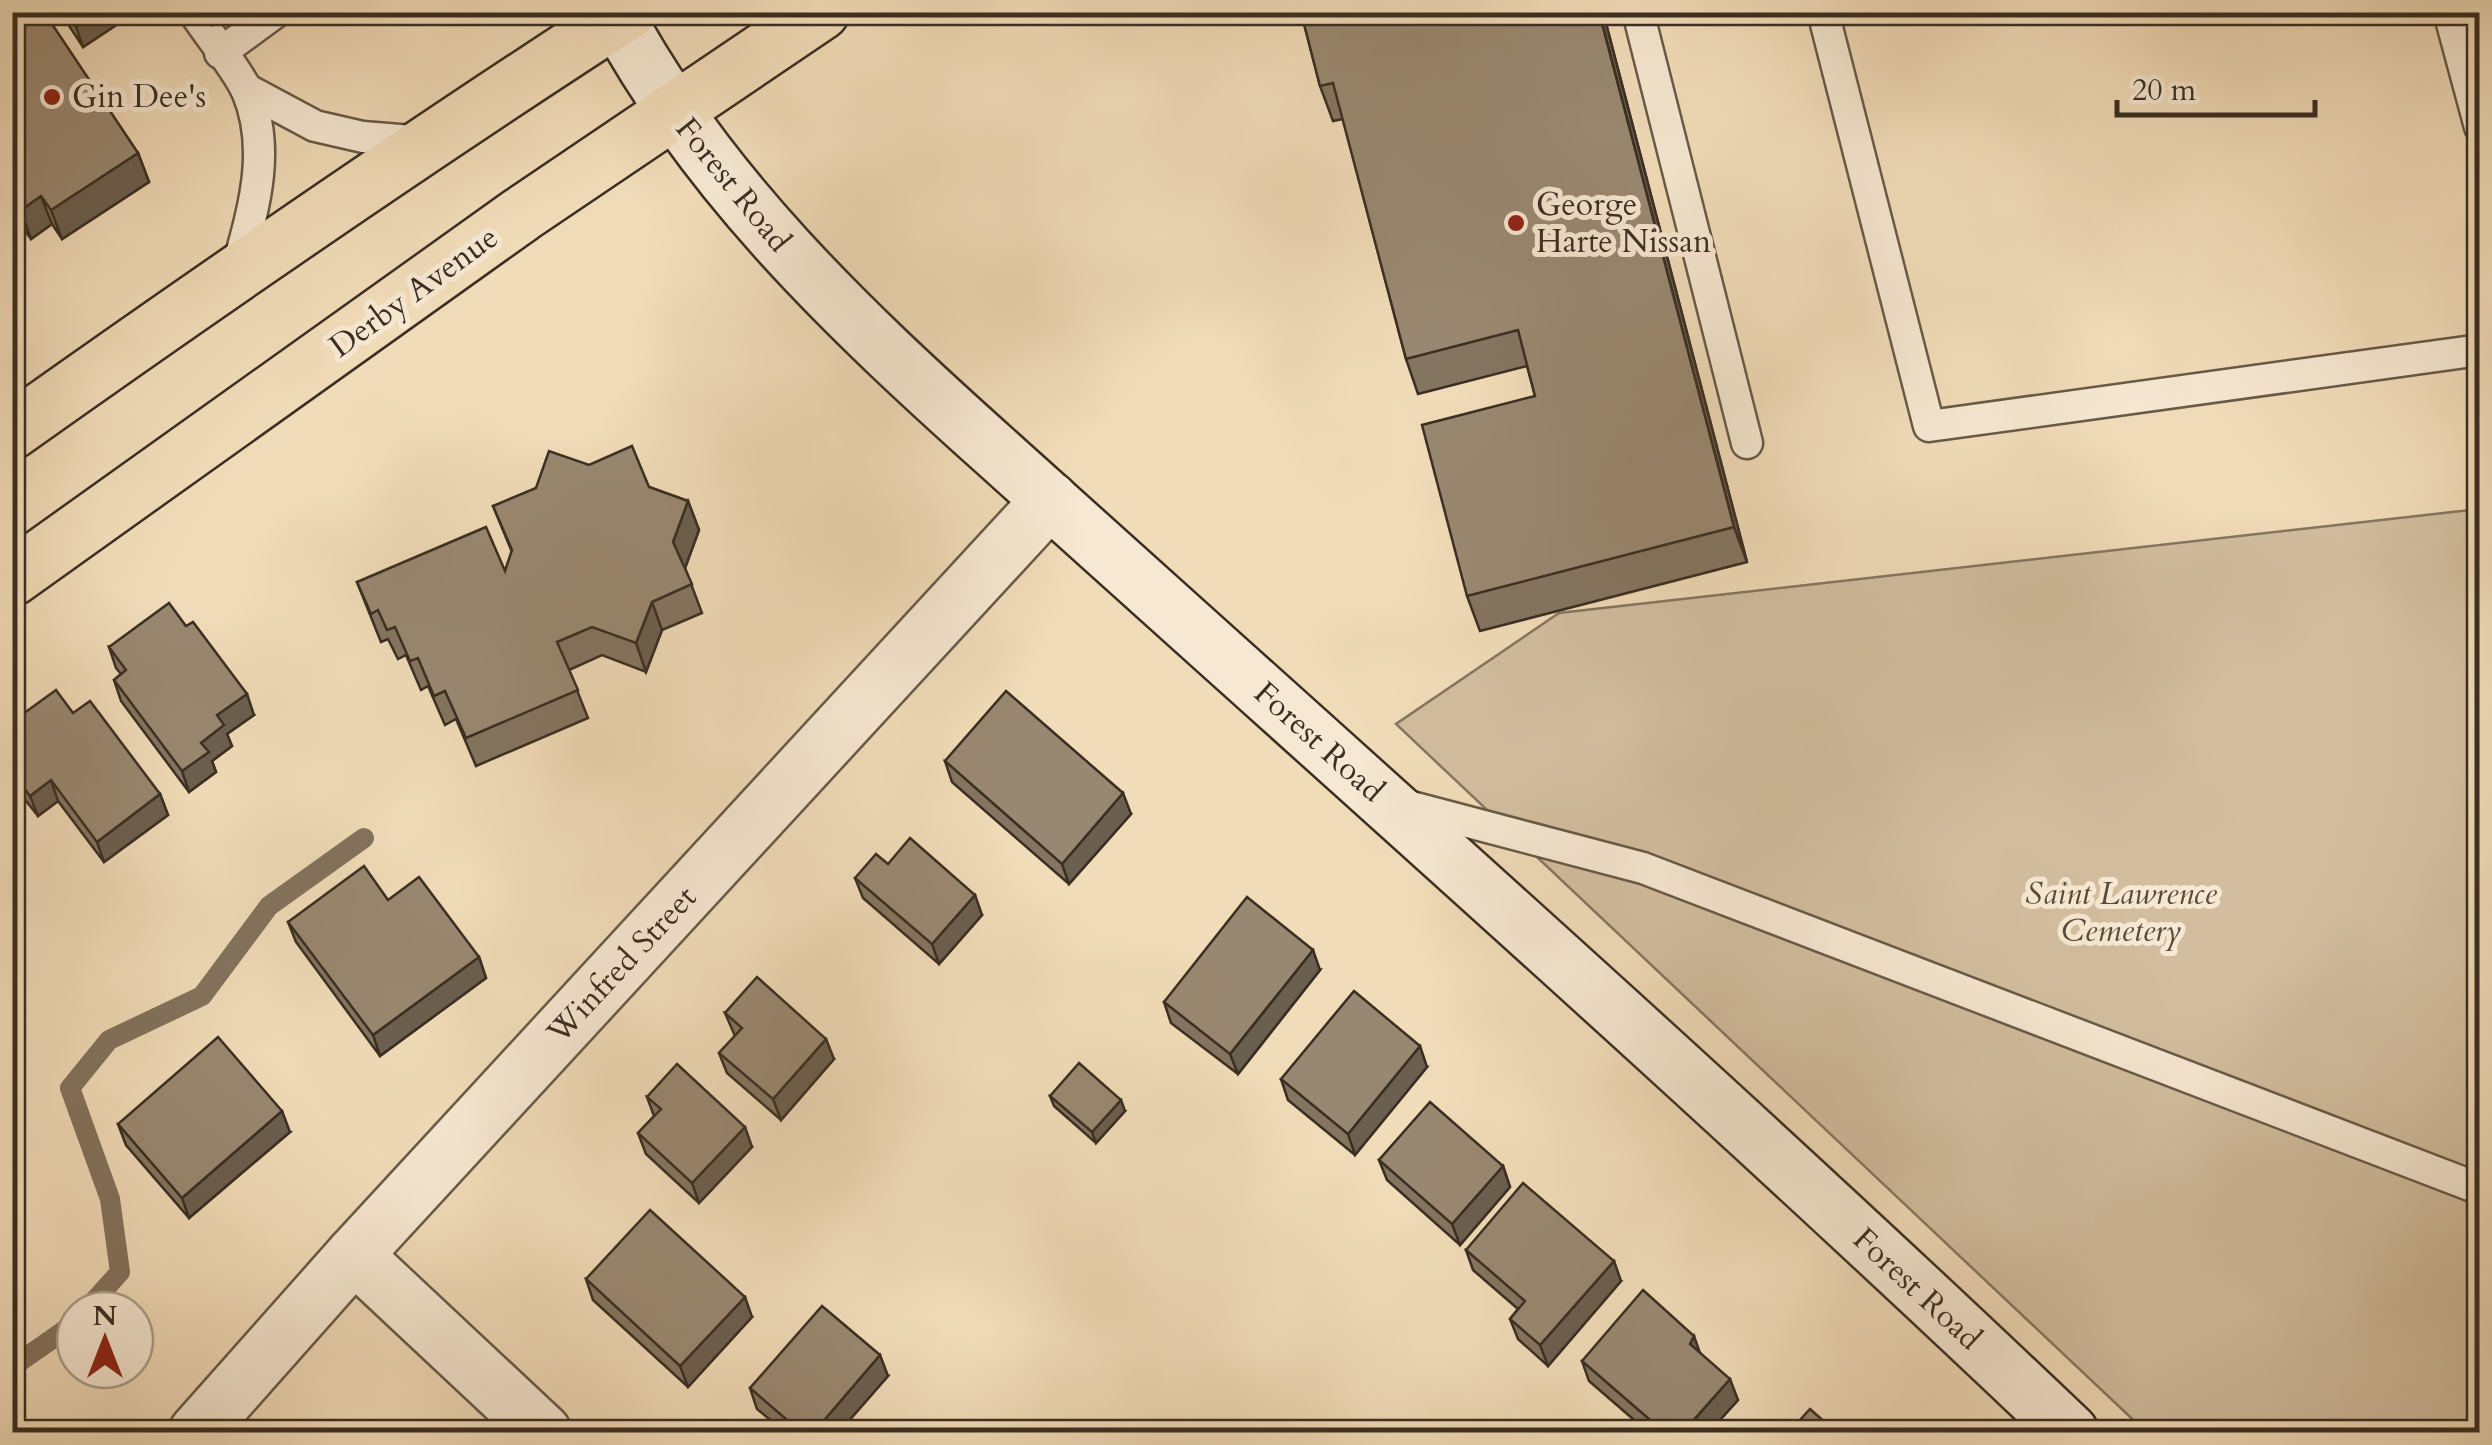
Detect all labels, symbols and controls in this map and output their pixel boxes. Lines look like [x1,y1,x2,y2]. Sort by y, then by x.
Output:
scale bar [2117,55,2314,117]
text: 20 m [2132,70,2197,111]
place label: Gin Dee's [72,75,206,119]
marker: Gin Dee's [41,86,63,108]
street label: Forest Road [665,108,801,262]
place label: George Harte Nissan [1536,183,1711,264]
marker: George Harte Nissan [1505,212,1527,234]
street label: Derby Avenue [321,216,507,368]
street label: Forest Road [1244,672,1394,812]
park label: Saint Lawrence Cemetery [2025,872,2217,953]
street label: Winfred Street [537,876,707,1054]
street label: Forest Road [1843,1218,1991,1360]
north arrow [55,1290,155,1390]
text: N [93,1297,117,1335]

